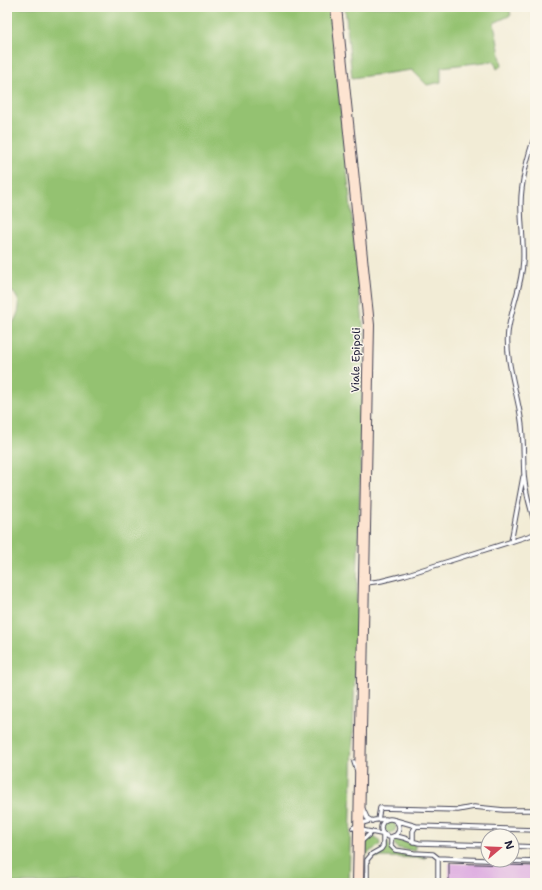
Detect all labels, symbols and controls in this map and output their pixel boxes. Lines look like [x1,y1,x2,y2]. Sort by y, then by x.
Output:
street label: Viale Epipoli [348,327,364,393]
north arrow [480,828,520,868]
text: N [500,838,518,852]

